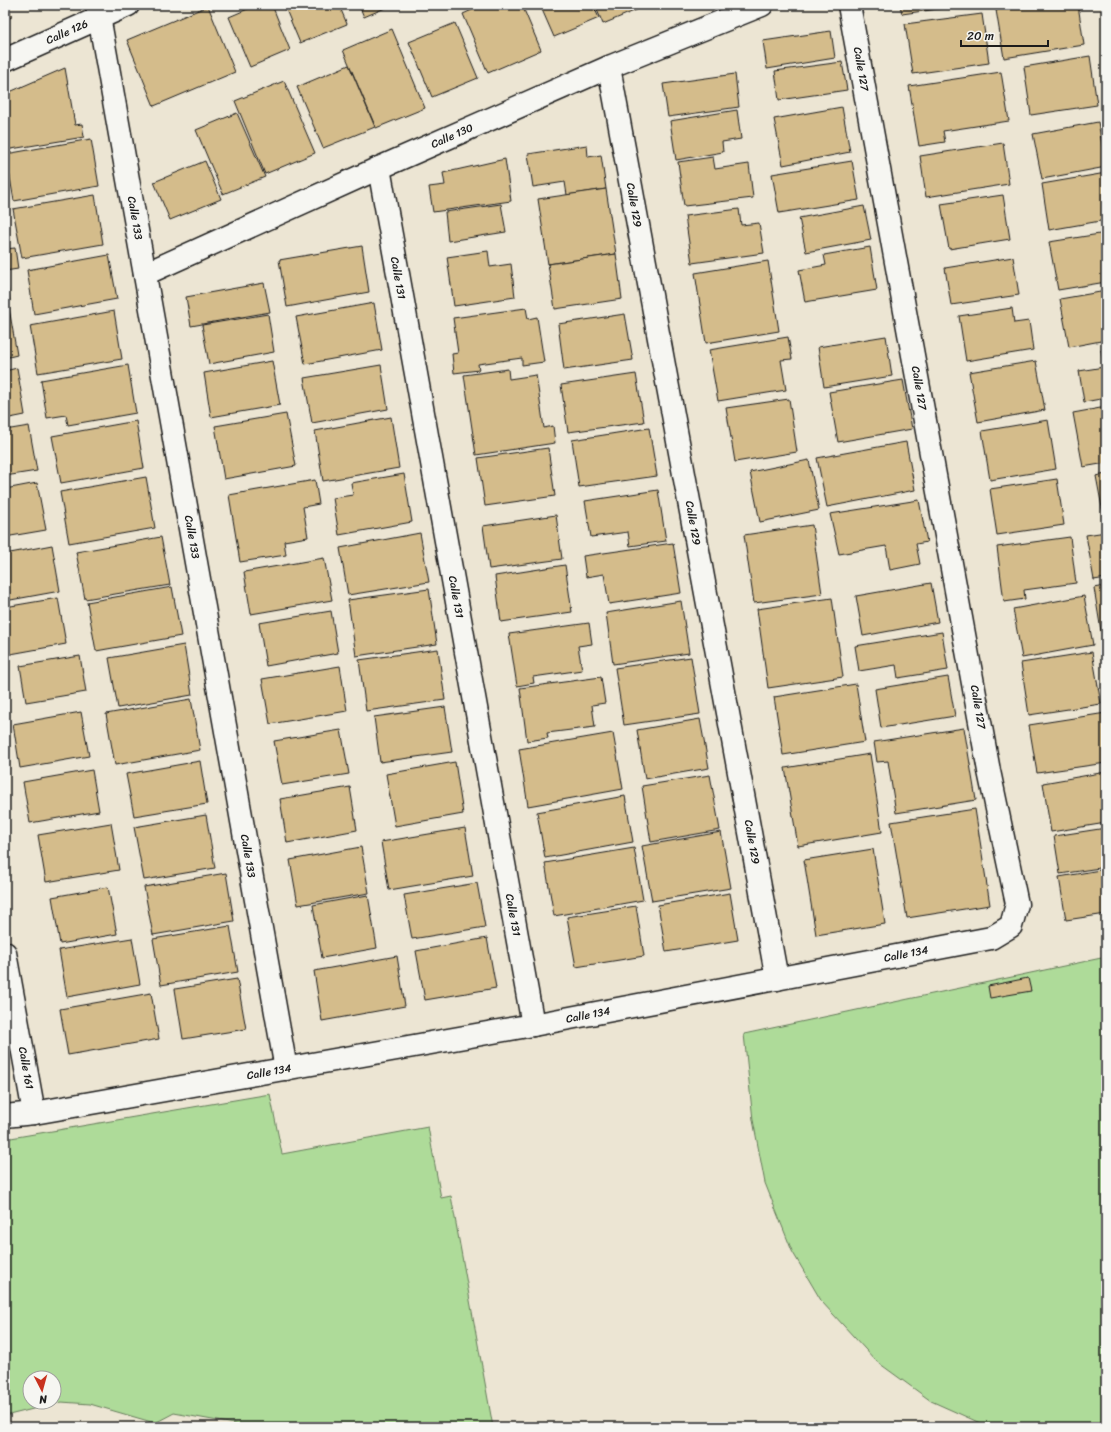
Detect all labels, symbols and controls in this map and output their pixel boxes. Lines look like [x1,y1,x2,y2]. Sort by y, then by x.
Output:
street label: Calle 126 [43,14,91,50]
scale bar [961,22,1048,48]
text: 20 m [967,25,994,47]
street label: Calle 127 [848,45,874,93]
street label: Calle 130 [428,118,476,154]
street label: Calle 129 [621,181,647,229]
street label: Calle 133 [122,195,148,241]
street label: Calle 131 [385,255,411,301]
street label: Calle 127 [906,364,932,412]
street label: Calle 129 [680,499,706,547]
street label: Calle 133 [179,514,205,560]
street label: Calle 131 [443,574,469,620]
street label: Calle 127 [965,683,991,731]
street label: Calle 129 [739,818,765,866]
street label: Calle 133 [235,833,261,879]
street label: Calle 131 [500,892,526,938]
street label: Calle 134 [882,940,930,968]
street label: Calle 134 [564,1001,612,1029]
street label: Calle 161 [13,1045,39,1091]
street label: Calle 134 [245,1059,293,1085]
north arrow [22,1370,62,1410]
text: N [38,1389,49,1409]

